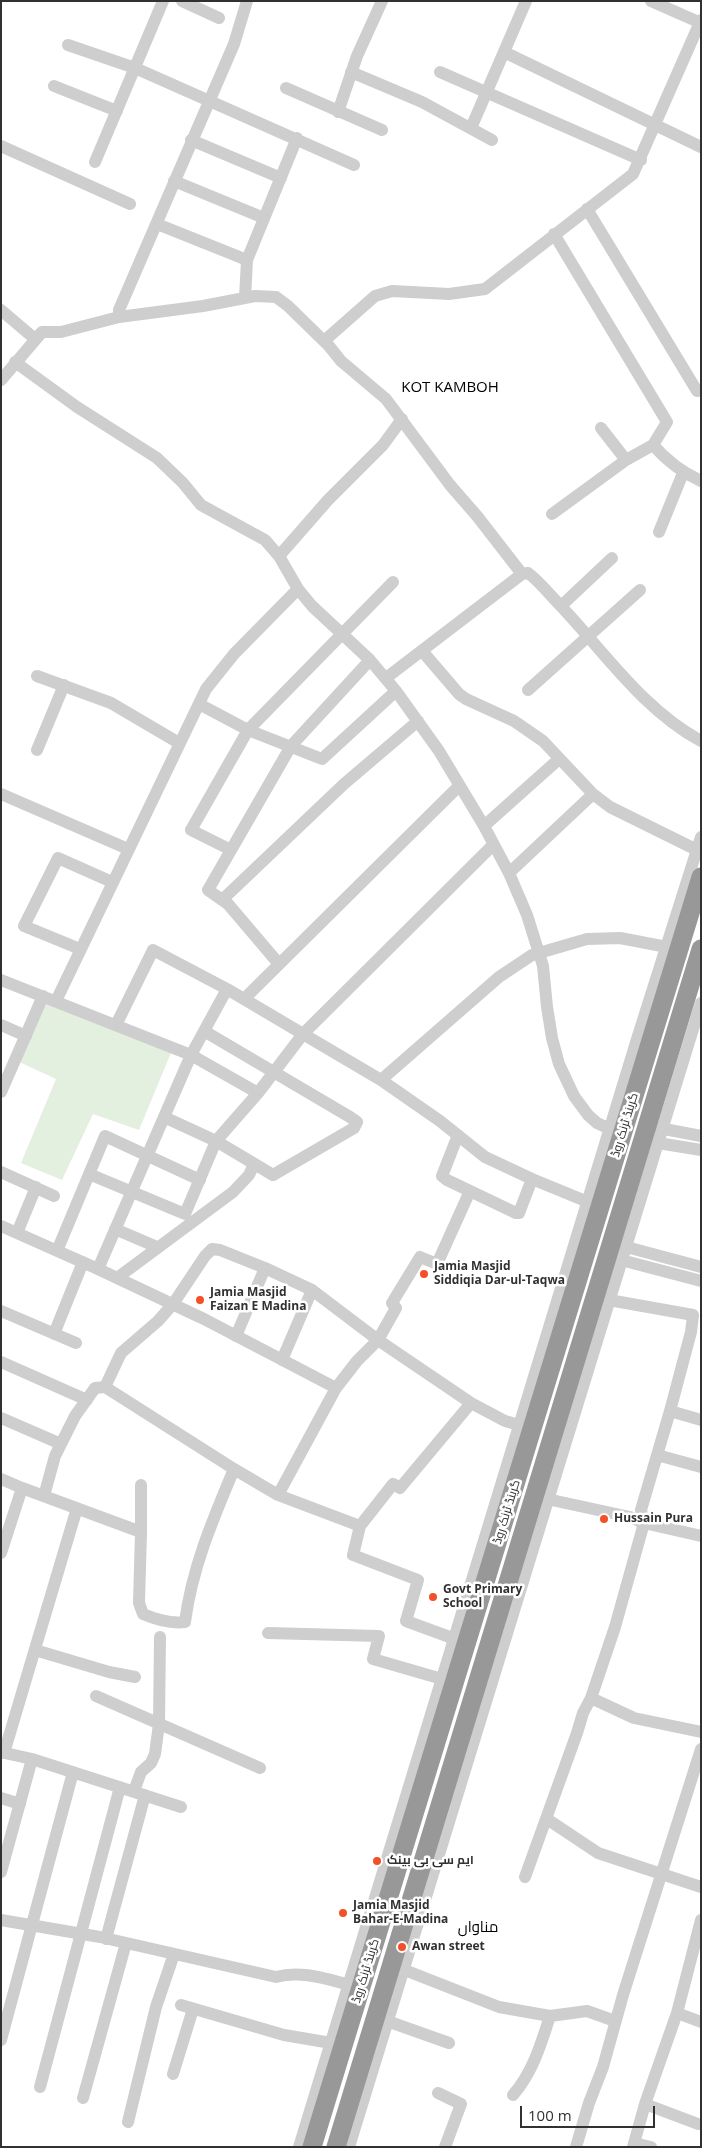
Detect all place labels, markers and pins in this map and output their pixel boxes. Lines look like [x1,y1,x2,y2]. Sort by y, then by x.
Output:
place label: Jamia Masjid Siddiqia Dar-ul-Taqwa [434,1260,565,1288]
marker: Jamia Masjid Siddiqia Dar-ul-Taqwa [418,1268,430,1280]
place label: Jamia Masjid Faizan E Madina [210,1286,306,1314]
marker: Jamia Masjid Faizan E Madina [194,1294,206,1306]
place label: Hussain Pura [614,1512,693,1526]
marker: Hussain Pura [598,1513,610,1525]
place label: Govt Primary School [443,1583,522,1611]
marker: Govt Primary School [427,1591,439,1603]
place label: ایم سی بی بینک [387,1854,474,1868]
marker: ایم سی بی بینک [371,1855,383,1867]
place label: Jamia Masjid Bahar-E-Madina [353,1899,448,1927]
marker: Jamia Masjid Bahar-E-Madina [337,1907,349,1919]
place label: Awan street [412,1940,485,1954]
marker: Awan street [396,1941,408,1953]

